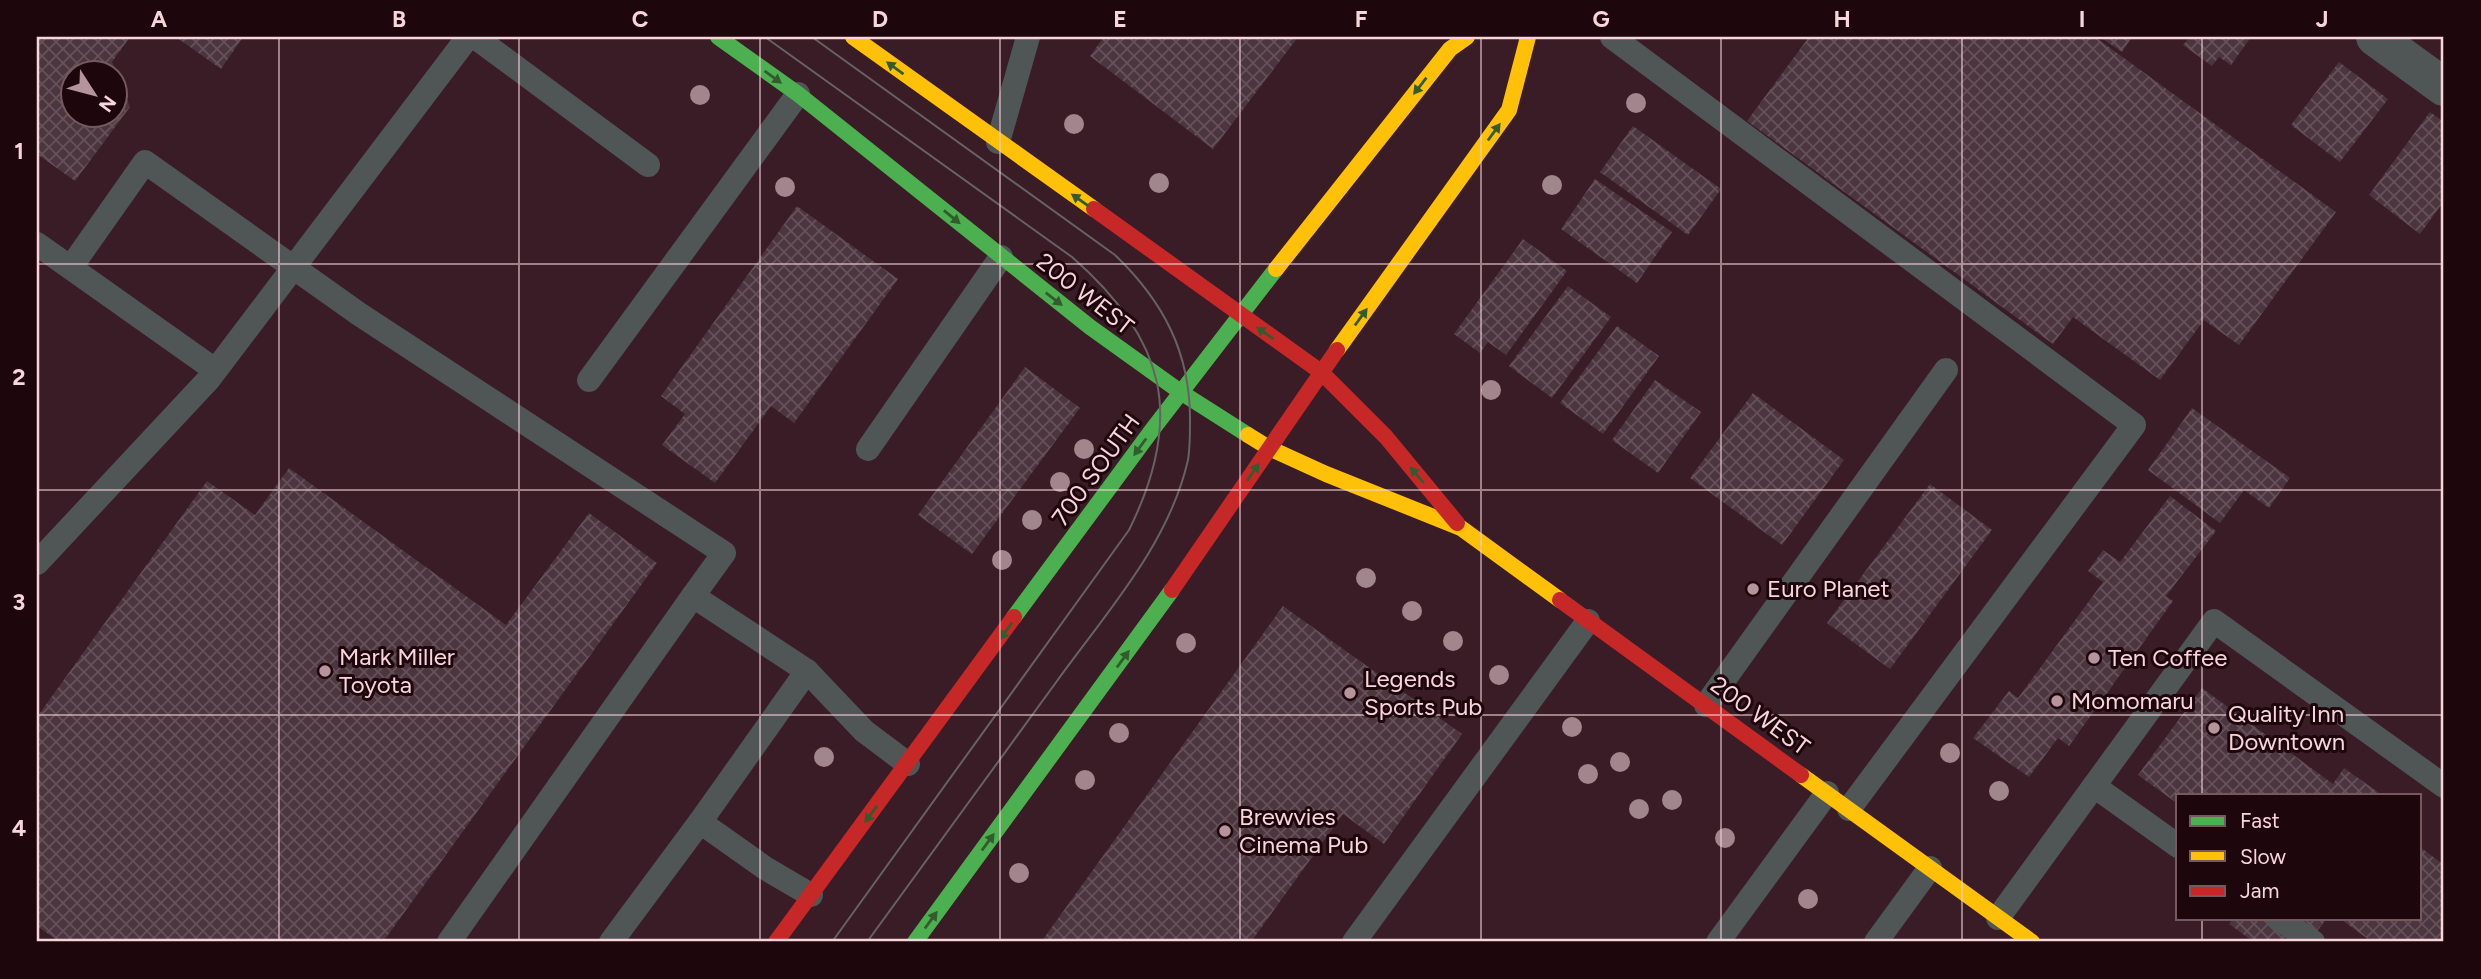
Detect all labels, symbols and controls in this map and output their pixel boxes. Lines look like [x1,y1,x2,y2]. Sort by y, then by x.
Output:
text: A [151,5,168,33]
text: B [392,5,406,33]
text: C [632,5,649,33]
text: D [872,5,888,33]
text: E [1113,5,1127,33]
text: F [1355,5,1368,33]
text: G [1592,5,1610,33]
text: H [1833,5,1851,33]
text: I [2079,5,2085,33]
text: J [2316,5,2328,33]
north arrow [60,60,130,130]
one-way arrow [887,60,905,75]
one-way arrow [764,69,782,83]
one-way arrow [1413,76,1428,94]
text: N [94,91,121,116]
one-way arrow [1487,123,1501,141]
text: 1 [14,137,24,165]
one-way arrow [1071,193,1089,207]
one-way arrow [942,210,960,225]
street label: 200 WEST [1031,247,1140,341]
one-way arrow [1045,292,1063,307]
one-way arrow [1354,308,1368,326]
one-way arrow [1256,326,1274,340]
text: 2 [12,363,26,391]
street label: 700 SOUTH [1045,408,1146,531]
one-way arrow [1133,438,1147,456]
one-way arrow [1246,463,1260,481]
one-way arrow [1409,466,1425,484]
place label: Euro Planet [1767,574,1890,603]
marker: Euro Planet [1745,581,1761,597]
text: 3 [13,588,25,616]
one-way arrow [999,622,1013,640]
place label: Mark Miller Toyota [339,642,455,699]
place label: Ten Coffee [2108,643,2227,672]
one-way arrow [1115,650,1129,668]
marker: Ten Coffee [2086,650,2102,666]
marker: Mark Miller Toyota [317,663,333,679]
place label: Legends Sports Pub [1364,664,1482,721]
street label: 200 WEST [1705,670,1815,761]
marker: Legends Sports Pub [1342,685,1358,701]
place label: Momomaru [2071,686,2194,715]
marker: Momomaru [2049,693,2065,709]
place label: Quality Inn Downtown [2228,699,2345,756]
marker: Quality Inn Downtown [2206,720,2222,736]
legend [2176,794,2422,920]
place label: Brewvies Cinema Pub [1239,802,1368,859]
one-way arrow [864,805,878,823]
text: Fast [2240,808,2280,833]
text: 4 [12,814,26,842]
marker: Brewvies Cinema Pub [1217,823,1233,839]
one-way arrow [981,833,995,852]
text: Slow [2240,844,2286,869]
text: Jam [2240,878,2279,903]
one-way arrow [924,911,938,929]

